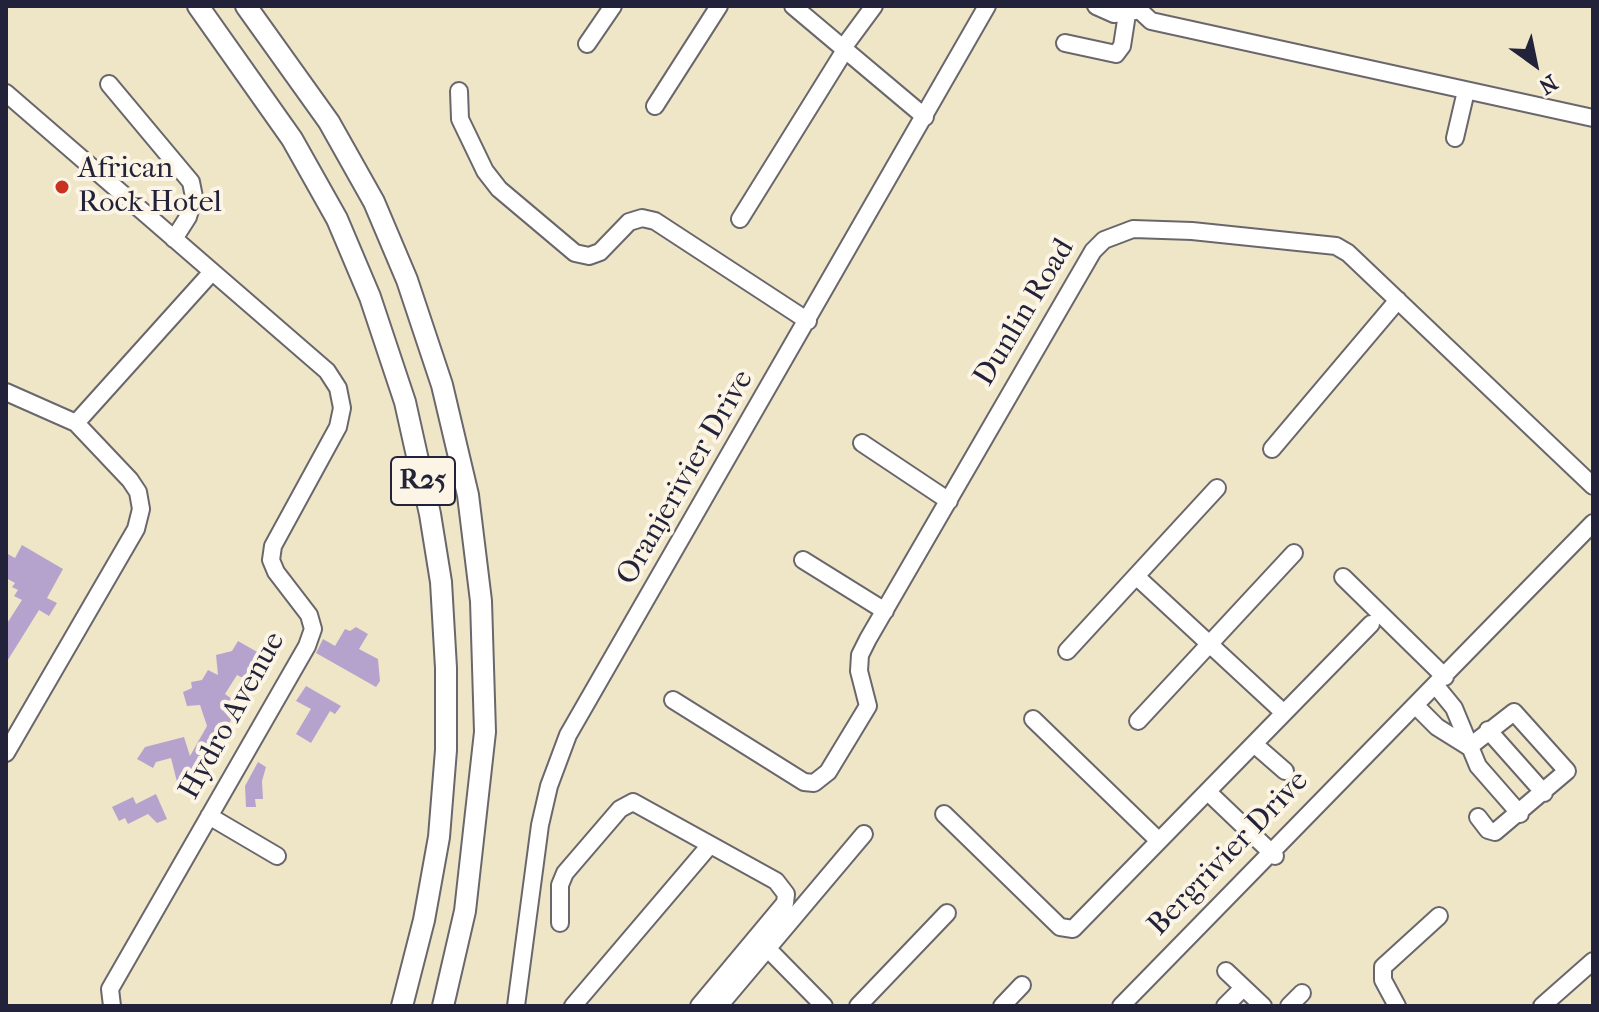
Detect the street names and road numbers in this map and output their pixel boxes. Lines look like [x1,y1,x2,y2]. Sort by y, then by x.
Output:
street label: Dunlin Road [967,233,1083,393]
street label: Oranjerivier Drive [610,364,762,592]
road number: R25 [391,457,455,505]
street label: Hydro Avenue [172,626,294,806]
street label: Bergrivier Drive [1141,764,1317,944]

